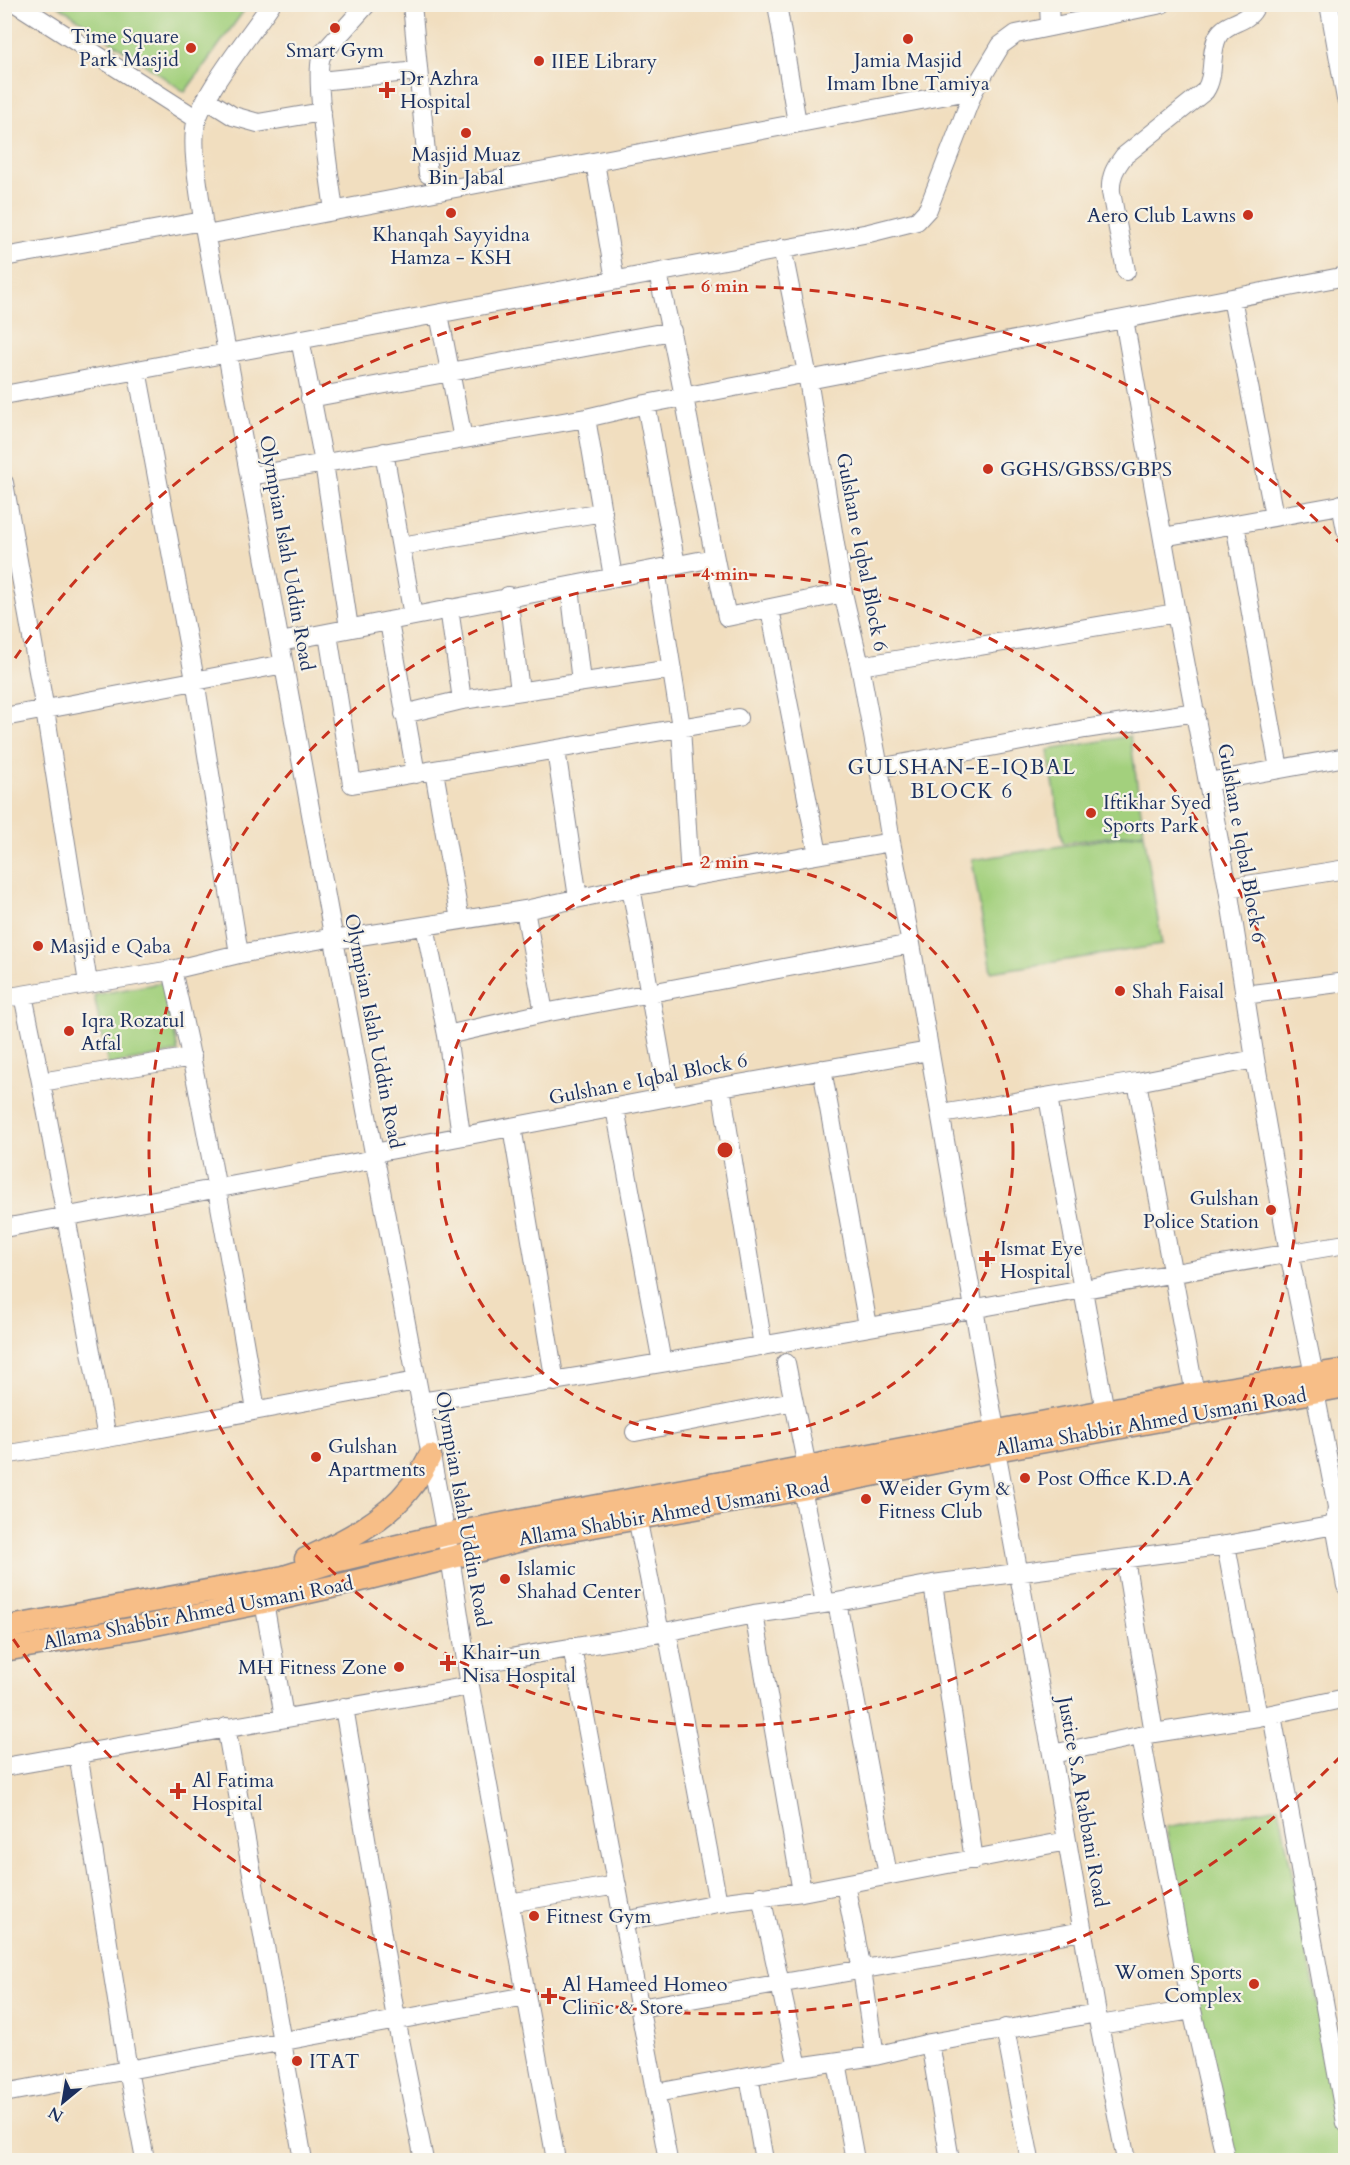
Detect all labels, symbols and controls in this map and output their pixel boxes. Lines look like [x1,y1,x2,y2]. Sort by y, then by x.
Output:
marker: Smart Gym [328,21,342,35]
place label: Time Square Park Masjid [71,23,179,73]
marker: Jamia Masjid Imam Ibne Tamiya [901,32,915,46]
place label: Smart Gym [286,37,384,64]
marker: Time Square Park Masjid [184,41,198,55]
place label: Jamia Masjid Imam Ibne Tamiya [826,47,990,97]
place label: IIEE Library [551,48,657,75]
marker: IIEE Library [532,54,546,68]
place label: Dr Azhra Hospital [400,65,479,115]
marker: Dr Azhra Hospital [378,81,396,99]
marker: Masjid Muaz Bin Jabal [459,126,473,140]
place label: Masjid Muaz Bin Jabal [412,141,520,191]
place label: Aero Club Lawns [1087,202,1236,229]
marker: Khanqah Sayyidna Hamza - KSH [444,206,458,220]
marker: Aero Club Lawns [1241,208,1255,222]
place label: Khanqah Sayyidna Hamza - KSH [372,221,530,271]
text: 6 min [701,274,749,299]
street label: Olympian Islah Uddin Road [253,433,321,673]
street label: Gulshan e Iqbal Block 6 [830,450,894,654]
place label: GGHS/GBSS/GBPS [1000,456,1172,483]
marker: GGHS/GBSS/GBPS [981,462,995,476]
text: 4 min [701,562,749,587]
street label: Gulshan e Iqbal Block 6 [1211,741,1273,945]
district label: GULSHAN-E-IQBAL BLOCK 6 [848,753,1076,806]
place label: Iftikhar Syed Sports Park [1103,789,1212,839]
marker: Iftikhar Syed Sports Park [1084,806,1098,820]
text: 2 min [701,850,749,875]
street label: Olympian Islah Uddin Road [338,911,410,1151]
place label: Masjid e Qaba [50,933,172,960]
marker: Masjid e Qaba [31,939,45,953]
place label: Shah Faisal [1132,978,1224,1005]
marker: Shah Faisal [1113,984,1127,998]
place label: Iqra Rozatul Atfal [81,1007,184,1057]
marker: Iqra Rozatul Atfal [62,1024,76,1038]
street label: Gulshan e Iqbal Block 6 [546,1047,750,1111]
centre of rings [715,1140,735,1160]
place label: Gulshan Police Station [1143,1185,1260,1235]
marker: Gulshan Police Station [1264,1203,1278,1217]
place label: Ismat Eye Hospital [1000,1235,1083,1285]
marker: Ismat Eye Hospital [978,1250,996,1268]
street label: Allama Shabbir Ahmed Usmani Road [993,1381,1309,1463]
street label: Olympian Islah Uddin Road [429,1389,497,1629]
place label: Gulshan Apartments [328,1433,426,1483]
marker: Gulshan Apartments [309,1450,323,1464]
place label: Post Office K.D.A [1037,1465,1192,1492]
street label: Allama Shabbir Ahmed Usmani Road [516,1471,832,1553]
marker: Post Office K.D.A [1018,1471,1032,1485]
place label: Weider Gym & Fitness Club [877,1475,1011,1525]
marker: Weider Gym & Fitness Club [859,1492,873,1506]
place label: Islamic Shahad Center [517,1555,641,1605]
street label: Allama Shabbir Ahmed Usmani Road [41,1570,356,1656]
marker: Islamic Shahad Center [498,1572,512,1586]
place label: Khair-un Nisa Hospital [462,1639,576,1689]
place label: MH Fitness Zone [238,1654,387,1681]
marker: Khair-un Nisa Hospital [439,1654,457,1672]
marker: MH Fitness Zone [392,1660,406,1674]
street label: Justice S.A Rabbani Road [1051,1692,1115,1910]
place label: Al Fatima Hospital [192,1767,275,1817]
marker: Al Fatima Hospital [169,1782,187,1800]
place label: Fitnest Gym [546,1903,652,1930]
marker: Fitnest Gym [527,1909,541,1923]
place label: Women Sports Complex [1114,1959,1242,2009]
place label: Al Hameed Homeo Clinic & Store [562,1971,728,2021]
marker: Women Sports Complex [1247,1977,1261,1991]
marker: Al Hameed Homeo Clinic & Store [540,1987,558,2005]
place label: ITAT [309,2048,360,2075]
marker: ITAT [290,2054,304,2068]
north arrow [33,2072,93,2132]
text: N [44,2101,68,2127]

